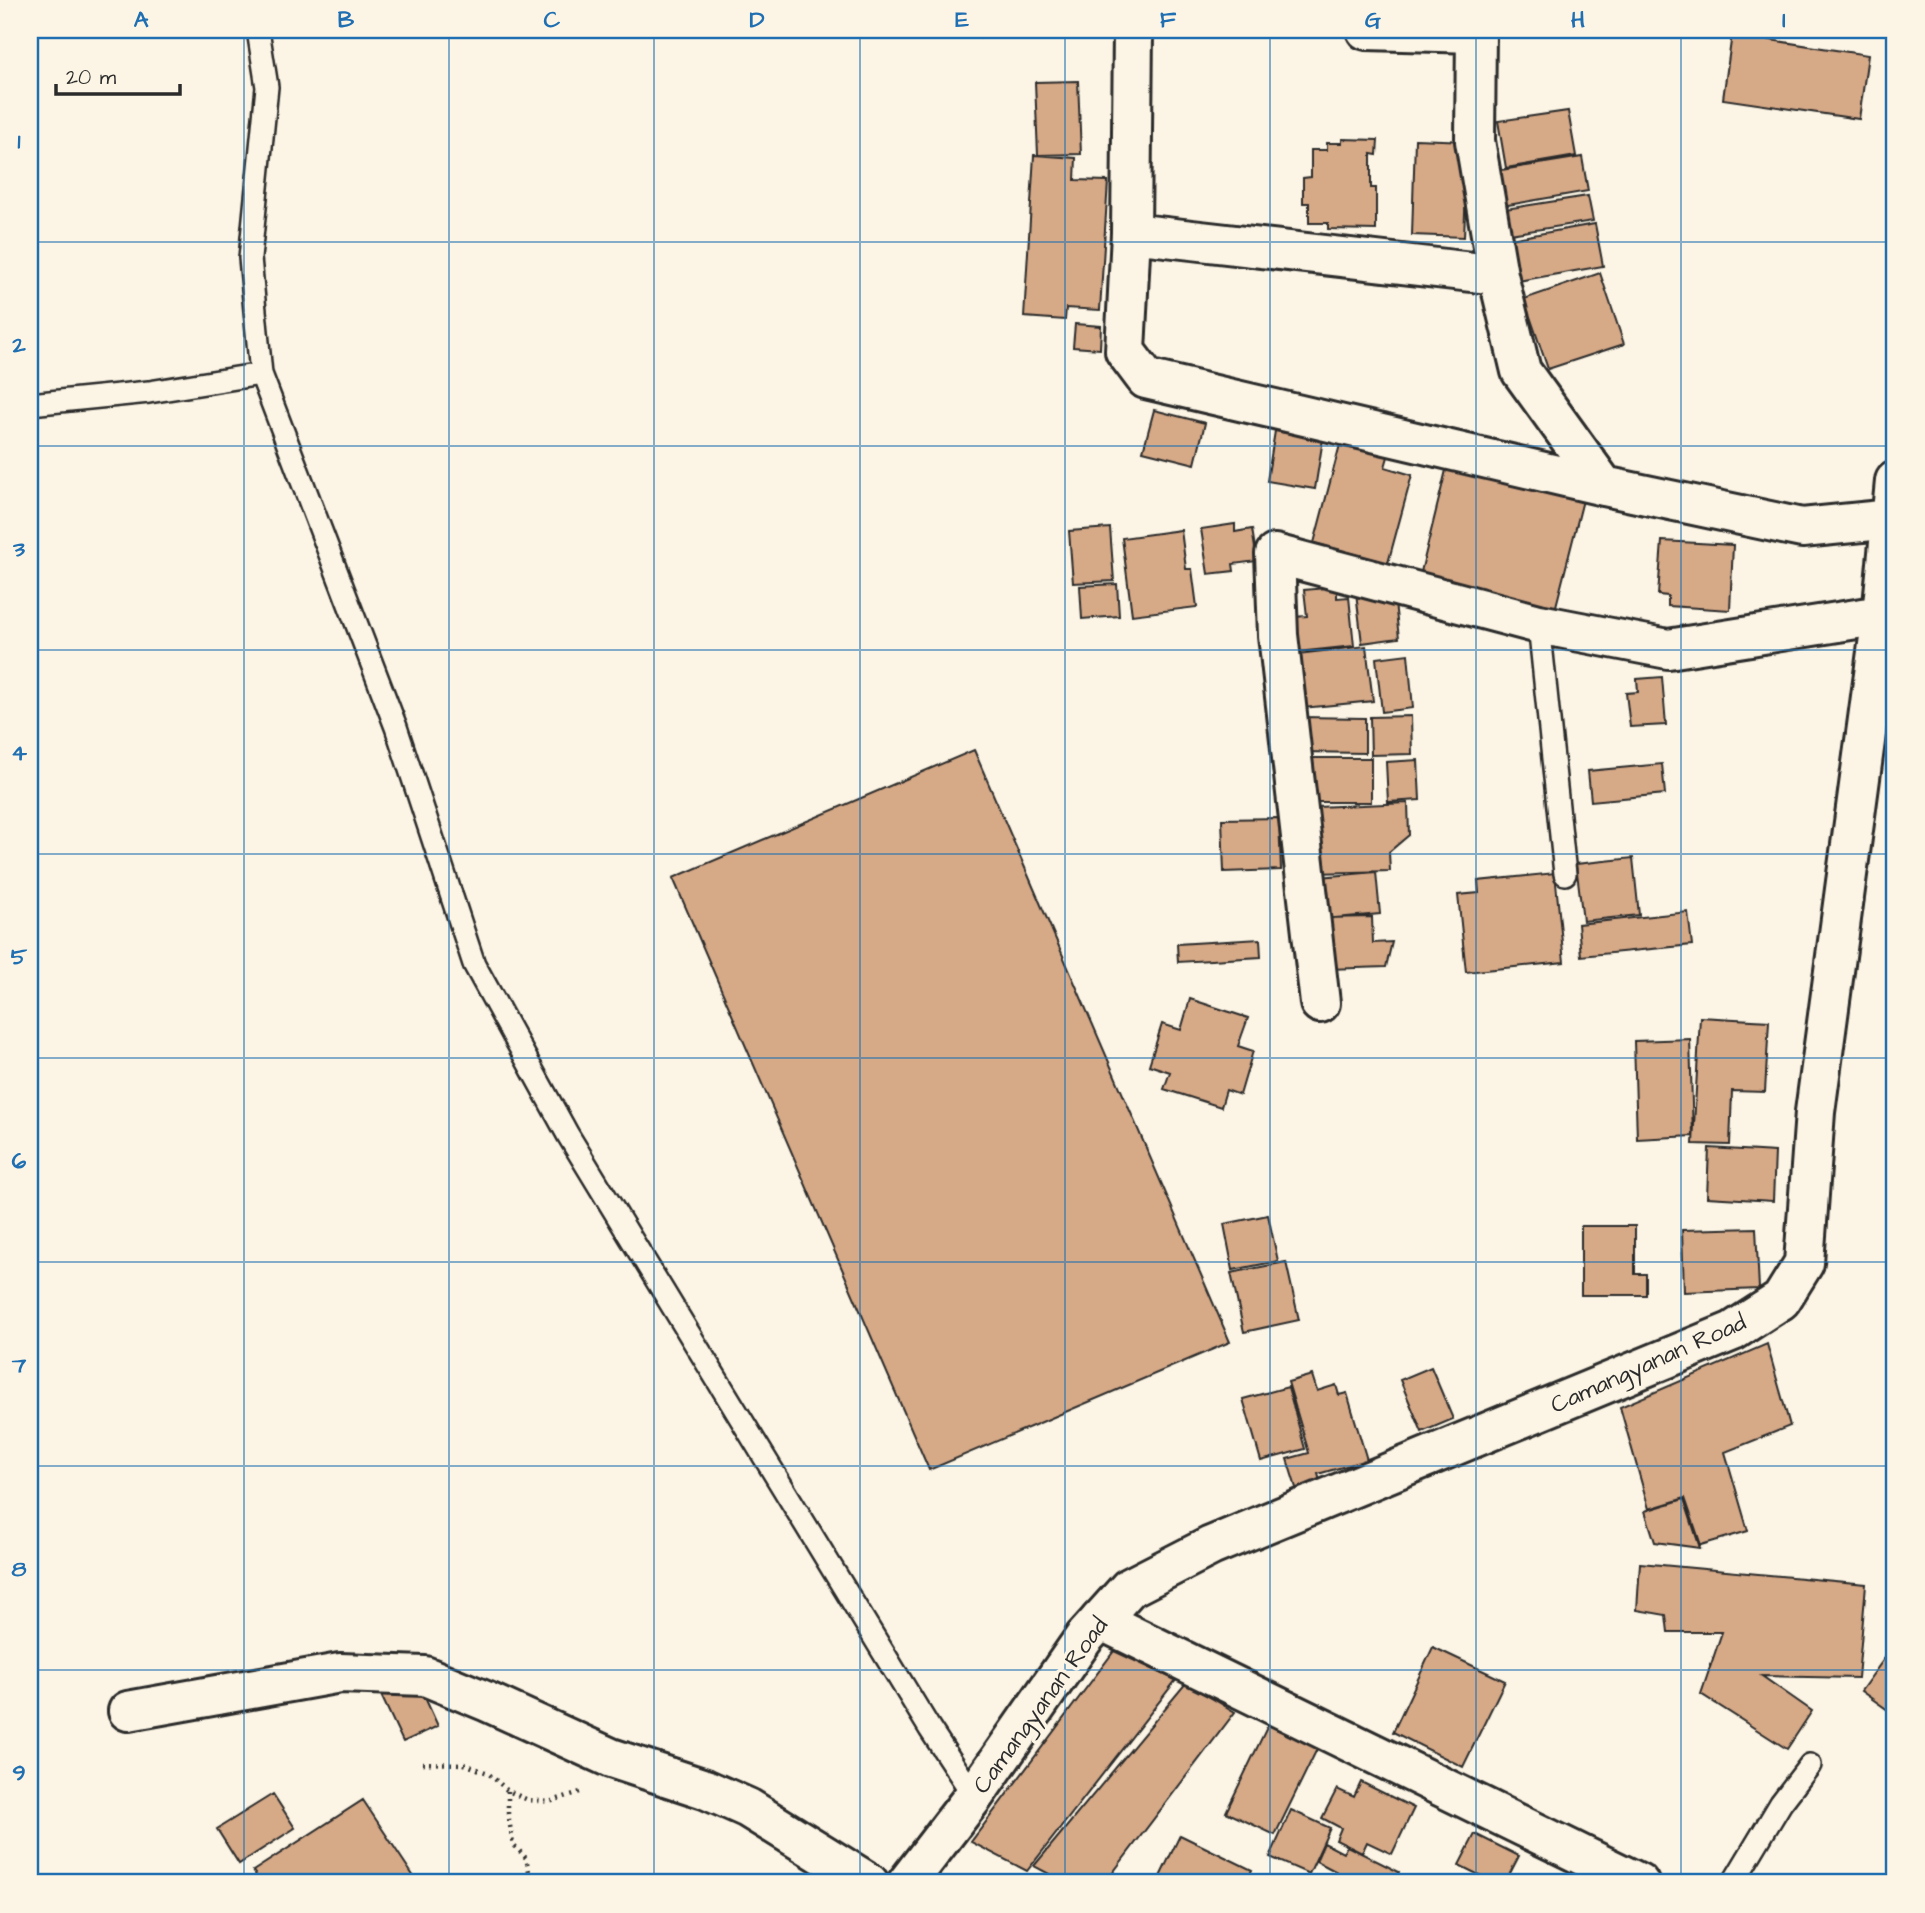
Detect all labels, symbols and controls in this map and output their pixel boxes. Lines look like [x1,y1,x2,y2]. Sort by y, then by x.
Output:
text: A [134,4,149,36]
text: B [338,4,355,36]
text: C [544,4,561,36]
text: D [750,4,765,36]
text: E [955,4,969,36]
text: F [1160,4,1177,36]
text: G [1365,4,1381,36]
text: H [1571,4,1585,36]
text: I [1782,4,1786,36]
scale bar [56,52,180,96]
text: 20 m [66,63,117,92]
text: 1 [18,125,21,157]
text: 2 [11,329,26,361]
text: 3 [12,533,25,565]
text: 4 [11,737,27,769]
text: 5 [11,941,28,973]
text: 6 [12,1145,27,1177]
street label: Camangyanan Road [1545,1306,1752,1423]
text: 7 [11,1349,27,1381]
text: 8 [12,1553,27,1585]
street label: Camangyanan Road [965,1610,1117,1801]
text: 9 [12,1757,26,1789]

